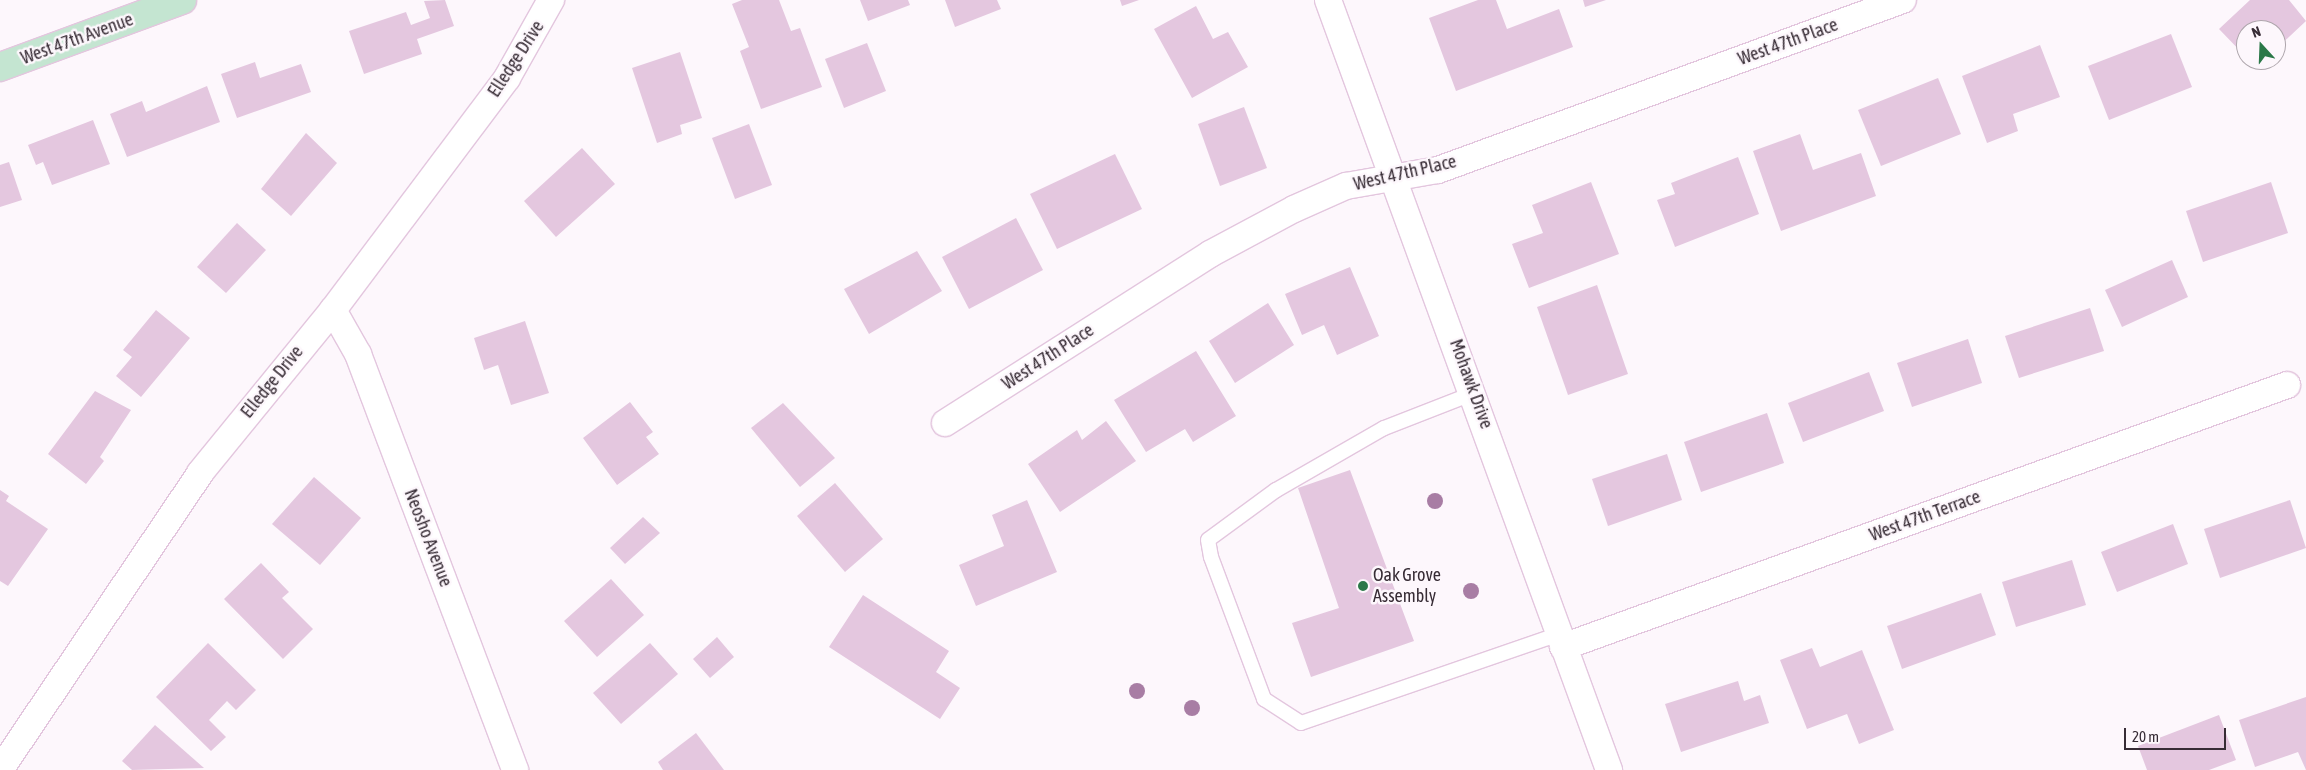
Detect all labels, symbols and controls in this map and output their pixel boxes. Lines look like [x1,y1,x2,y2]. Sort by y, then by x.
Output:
street label: West 47th Avenue [18,9,136,69]
street label: West 47th Place [1735,14,1841,70]
street label: Elledge Drive [483,17,549,101]
north arrow [2236,20,2286,70]
text: N [2250,23,2263,41]
street label: West 47th Place [1352,151,1458,195]
street label: West 47th Place [998,319,1098,395]
street label: Mohawk Drive [1445,336,1497,432]
street label: Elledge Drive [236,342,308,422]
street label: Neosho Avenue [399,486,457,590]
street label: West 47th Terrace [1867,486,1983,546]
place label: Oak Grove Assembly [1373,565,1441,608]
marker: Oak Grove Assembly [1357,580,1369,592]
scale bar [2126,718,2228,750]
text: 20 m [2132,728,2159,745]

